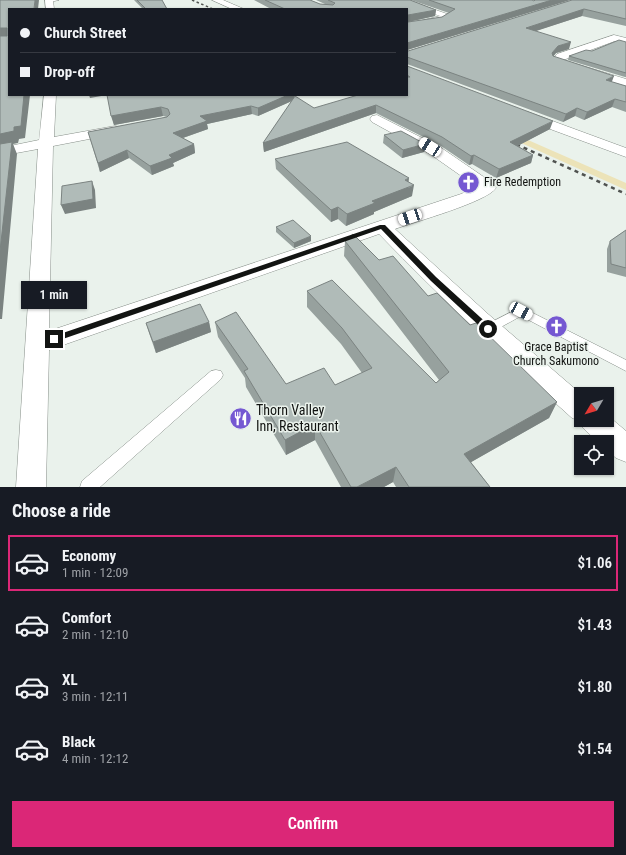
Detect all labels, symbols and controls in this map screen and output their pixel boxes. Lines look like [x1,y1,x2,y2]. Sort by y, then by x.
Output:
text: Church Street [44,24,126,42]
text: Drop-off [44,63,95,81]
car [417,135,443,159]
church icon: Fire Redemption [455,169,481,195]
place label: Fire Redemption [484,175,561,189]
car [397,207,423,227]
callout: 1 min [21,281,87,309]
text: 1 min [40,287,68,302]
car [508,300,534,322]
church icon: Grace Baptist Church Sakumono [543,313,569,339]
route start [479,320,497,338]
route end [45,330,63,348]
place label: Grace Baptist Church Sakumono [513,340,599,368]
north arrow [574,387,614,427]
map controls [574,387,614,475]
place label: Thorn Valley Inn, Restaurant [256,402,339,434]
restaurant icon: Thorn Valley Inn, Restaurant [227,405,253,431]
button: locate [574,435,614,475]
text: Choose a ride [12,500,111,521]
icon: car [14,545,50,581]
text: Economy [62,547,116,565]
text: $1.06 [578,554,612,572]
text: 1 min · 12:09 [62,565,128,580]
icon: car [14,607,50,643]
text: Comfort [62,609,111,627]
text: $1.43 [578,616,612,634]
text: 2 min · 12:10 [62,627,128,642]
icon: car [14,669,50,705]
text: XL [62,671,78,689]
text: $1.80 [578,678,612,696]
text: 3 min · 12:11 [62,689,128,704]
icon: car [14,731,50,767]
text: Black [62,733,95,751]
text: $1.54 [578,740,612,758]
text: 4 min · 12:12 [62,751,128,766]
button: Confirm [12,801,614,847]

